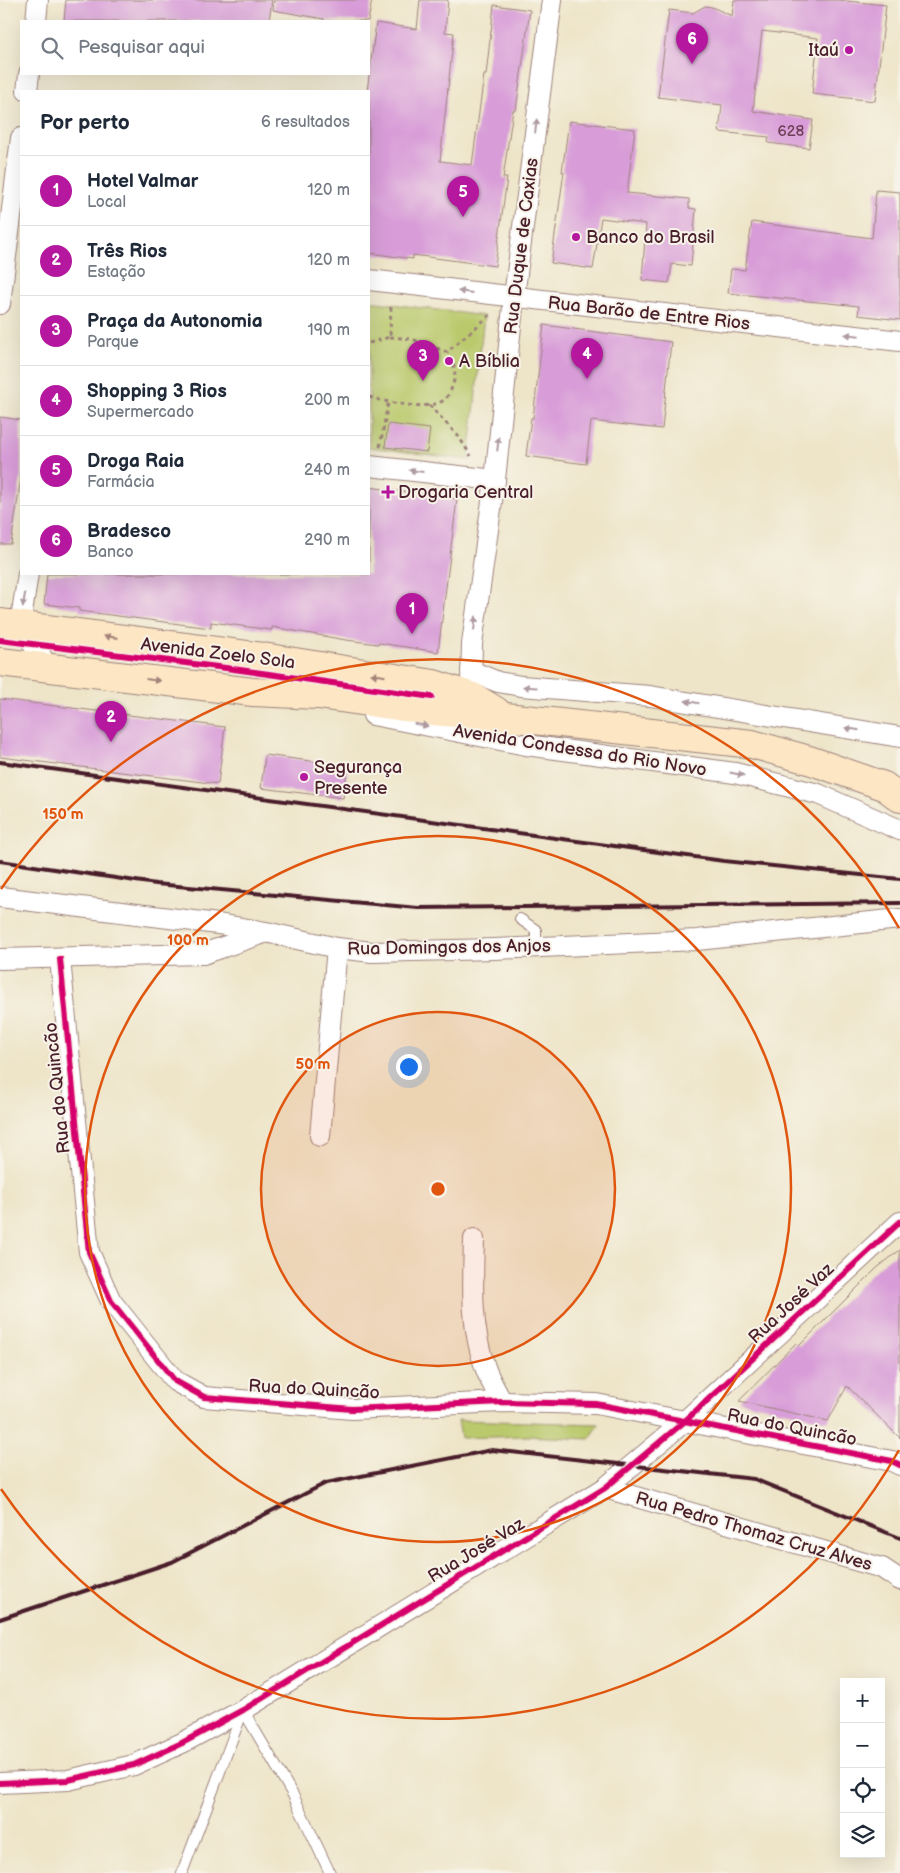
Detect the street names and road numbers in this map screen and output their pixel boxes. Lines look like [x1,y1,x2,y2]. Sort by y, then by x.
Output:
street label: Rua Duque de Caxias [500,157,543,336]
street label: Rua Barão de Entre Rios [547,292,751,335]
street label: Avenida Zoelo Sola [140,634,296,673]
street label: Avenida Condessa do Rio Novo [452,720,708,781]
street label: Rua Domingos dos Anjos [347,935,551,960]
street label: Rua do Quincão [40,1021,75,1155]
street label: Rua José Vaz [744,1258,839,1348]
street label: Rua do Quincão [248,1376,380,1403]
street label: Rua do Quincão [725,1405,859,1450]
street label: Rua Pedro Thomaz Cruz Alves [633,1488,875,1575]
street label: Rua José Vaz [424,1513,529,1587]

